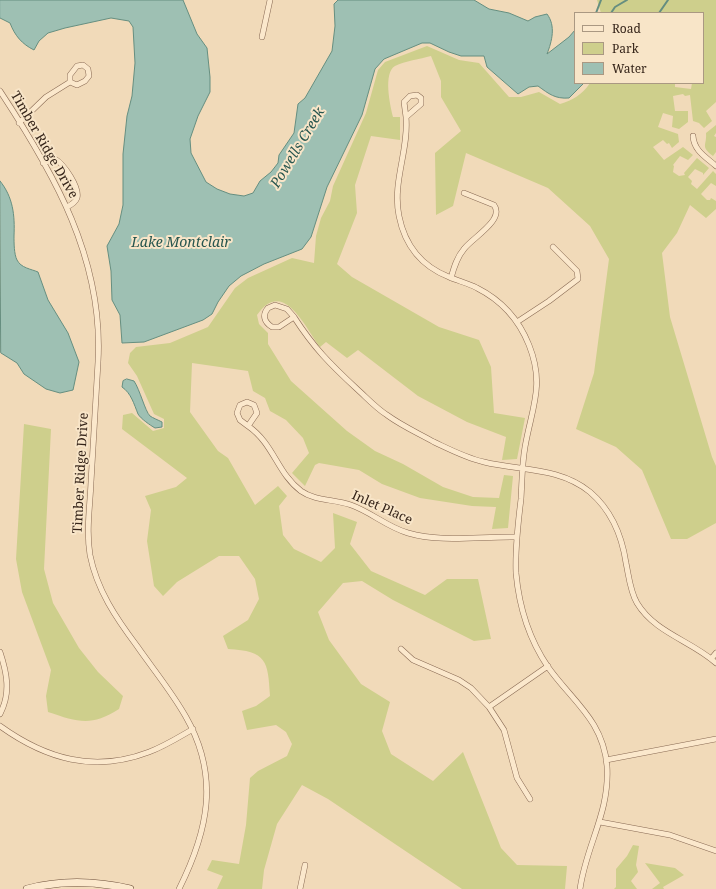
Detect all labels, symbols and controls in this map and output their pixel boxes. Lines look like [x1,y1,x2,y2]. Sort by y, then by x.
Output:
legend [574,12,704,84]
text: Road [612,20,641,37]
text: Park [612,40,639,57]
text: Water [612,60,647,77]
street label: Timber Ridge Drive [7,89,81,201]
water label: Powells Creek [267,105,329,191]
water label: Lake Montclair [131,235,231,251]
street label: Timber Ridge Drive [70,412,92,534]
street label: Inlet Place [349,488,415,528]

